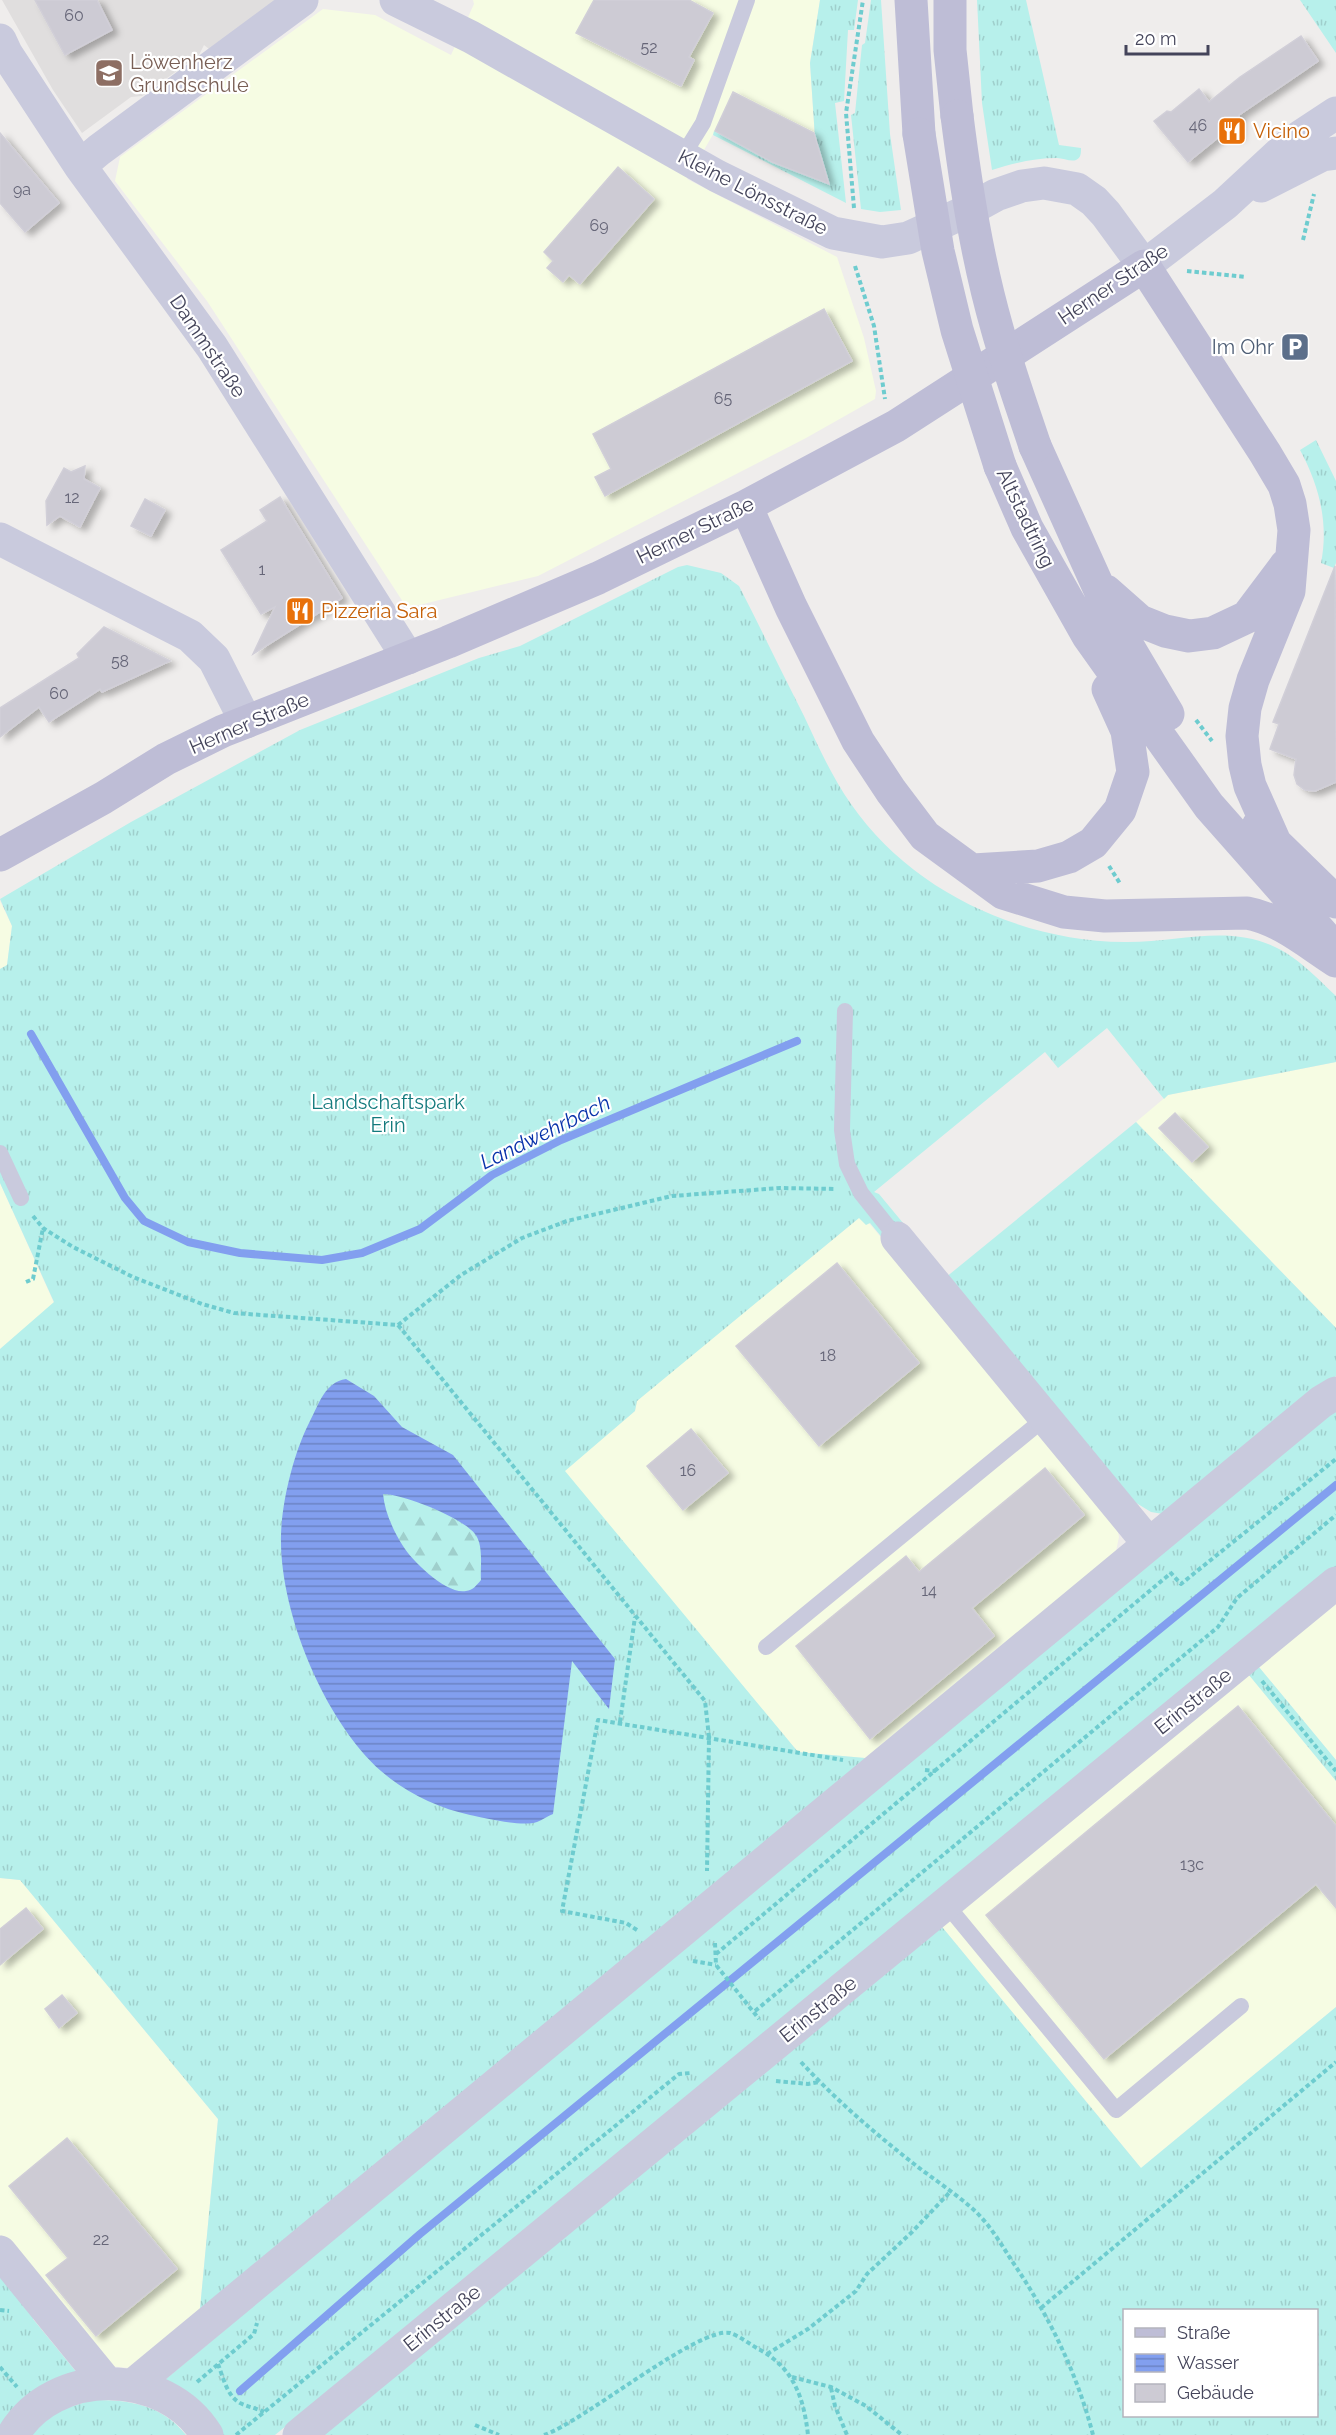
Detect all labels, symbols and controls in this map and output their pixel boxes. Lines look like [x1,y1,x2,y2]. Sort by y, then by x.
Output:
house number: 60 [64,6,84,25]
scale bar [1126,18,1208,56]
text: 20 m [1135,28,1177,49]
house number: 52 [640,38,658,57]
place label: Löwenherz Grundschule [130,50,249,97]
school or university icon: Löwenherz Grundschule [93,57,125,89]
restaurant icon: Vicino [1216,115,1248,147]
house number: 46 [1189,116,1207,135]
place label: Vicino [1253,119,1310,143]
street label: Kleine Lönsstraße [674,144,832,240]
house number: 9a [13,180,31,199]
house number: 69 [589,216,609,235]
street label: Herner Straße [1053,238,1173,330]
street label: Dammstraße [165,290,251,402]
parking icon: Im Ohr [1279,331,1311,363]
place label: Im Ohr [1212,335,1274,359]
house number: 65 [714,389,732,408]
street label: Altstadtring [992,464,1060,572]
house number: 12 [64,488,80,507]
street label: Herner Straße [632,491,758,569]
house number: 1 [259,560,266,579]
restaurant icon: Pizzeria Sara [284,595,316,627]
place label: Pizzeria Sara [321,599,437,623]
house number: 58 [111,652,129,671]
house number: 60 [49,684,69,703]
street label: Herner Straße [186,687,313,759]
park label: Landschaftspark Erin [311,1090,465,1137]
water label: Landwehrbach [476,1090,614,1174]
house number: 18 [820,1346,836,1365]
house number: 16 [680,1461,696,1480]
house number: 14 [921,1581,937,1600]
street label: Erinstraße [1150,1663,1237,1739]
house number: 13c [1180,1855,1204,1874]
street label: Erinstraße [775,1971,862,2047]
house number: 22 [93,2230,109,2249]
street label: Erinstraße [399,2280,486,2356]
legend [1123,2309,1318,2417]
text: Straße [1177,2322,1231,2343]
text: Wasser [1177,2352,1240,2373]
text: Gebäude [1177,2382,1254,2403]

